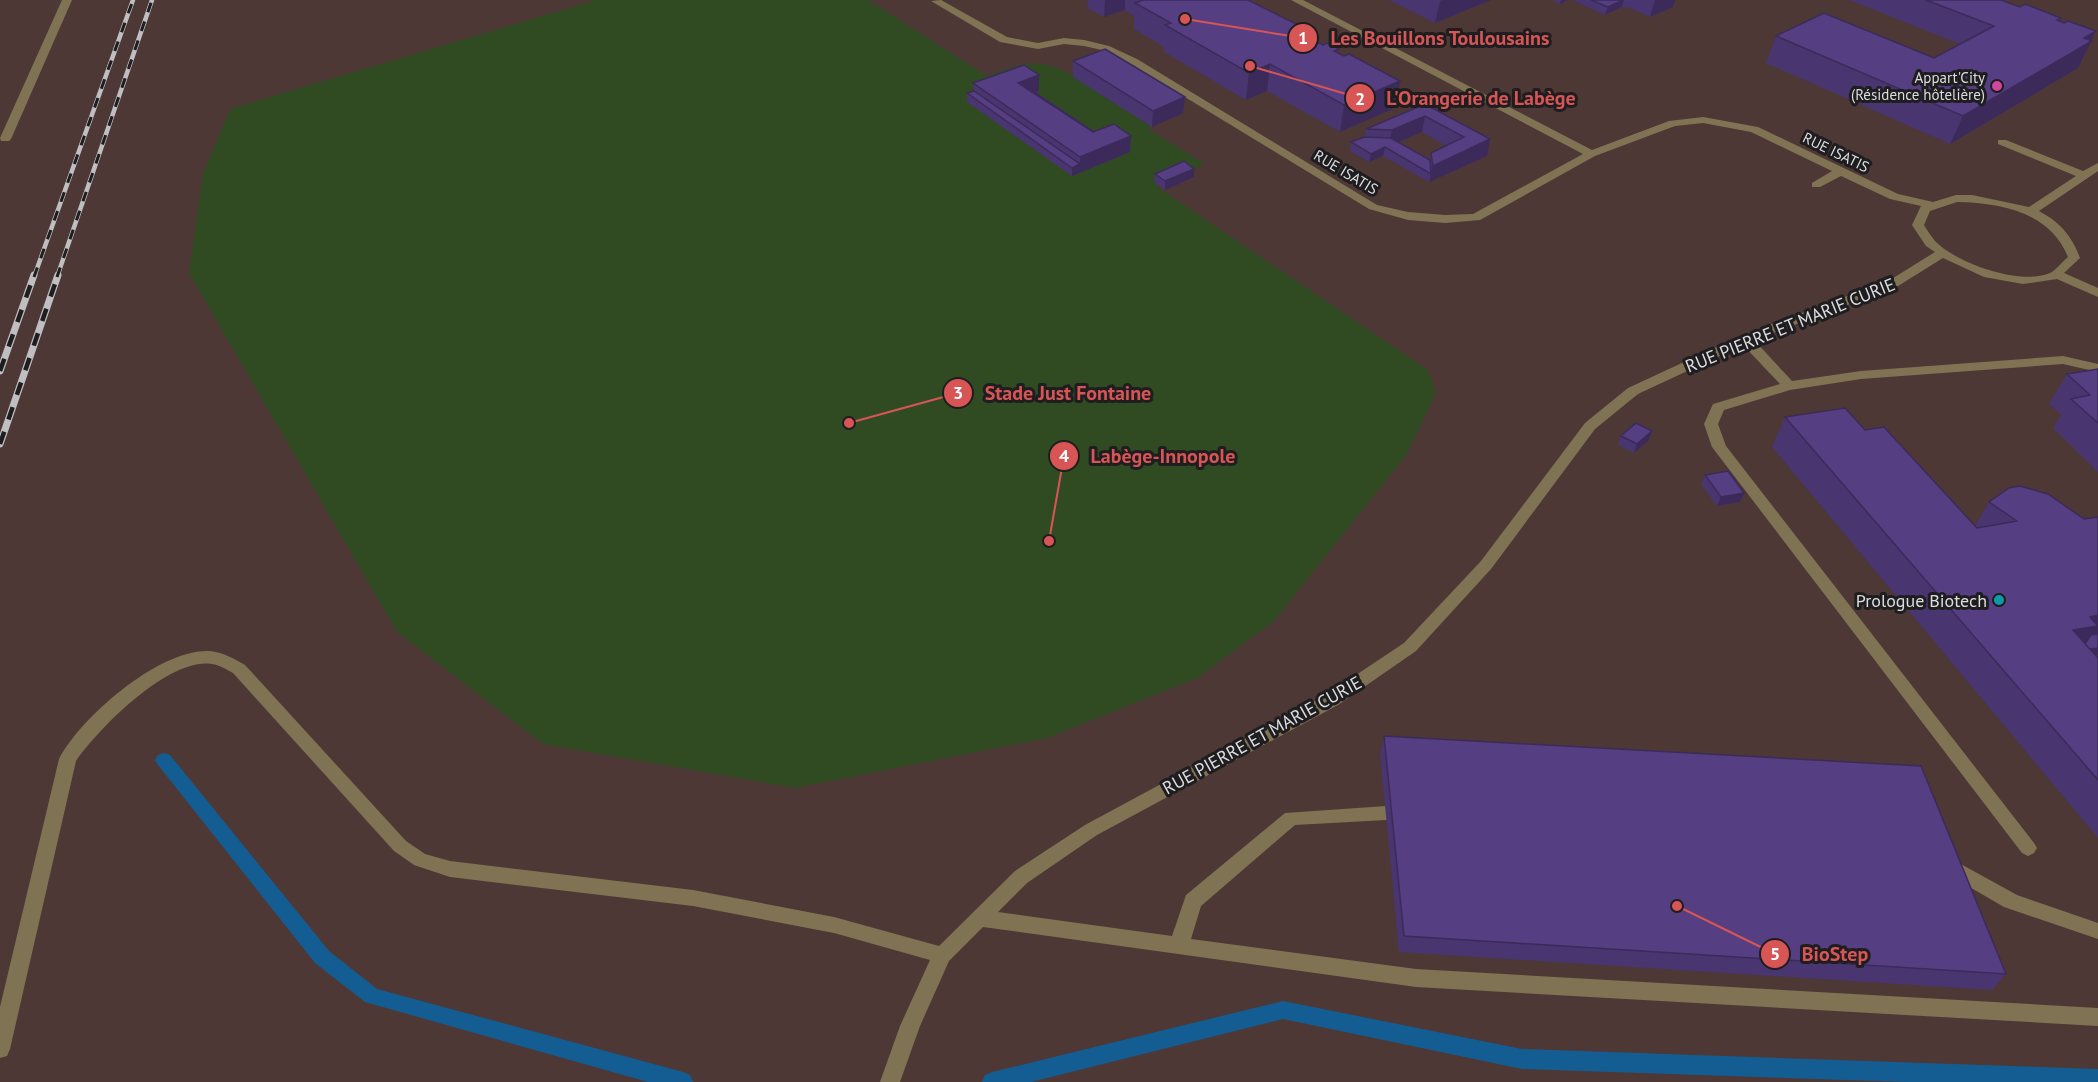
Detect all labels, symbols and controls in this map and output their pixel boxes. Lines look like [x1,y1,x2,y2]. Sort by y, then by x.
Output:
callout: Les Bouillons Toulousains [1288,19,1561,57]
text: Les Bouillons Toulousains [1331,25,1549,51]
text: 1 [1298,26,1308,49]
place label: Appart'City (Résidence hôtelière) [1851,68,1985,104]
callout: L'Orangerie de Labège [1345,79,1588,117]
marker: Appart'City (Résidence hôtelière) [1990,79,2004,93]
text: L'Orangerie de Labège [1386,85,1576,111]
text: 2 [1355,87,1365,110]
street label: RUE ISATIS [1800,128,1872,176]
street label: RUE ISATIS [1310,145,1382,199]
street label: RUE PIERRE ET MARIE CURIE [1682,272,1898,378]
callout: Stade Just Fontaine [943,374,1163,412]
text: Stade Just Fontaine [985,380,1151,406]
text: 3 [953,381,963,404]
callout: Labège-Innopole [1049,437,1248,475]
text: Labège-Innopole [1091,443,1235,469]
text: 4 [1059,444,1069,467]
place label: Prologue Biotech [1856,589,1987,612]
marker: Prologue Biotech [1992,593,2006,607]
street label: RUE PIERRE ET MARIE CURIE [1158,671,1366,799]
callout: BioStep [1760,935,1880,973]
text: BioStep [1802,941,1868,967]
text: 5 [1770,942,1780,965]

